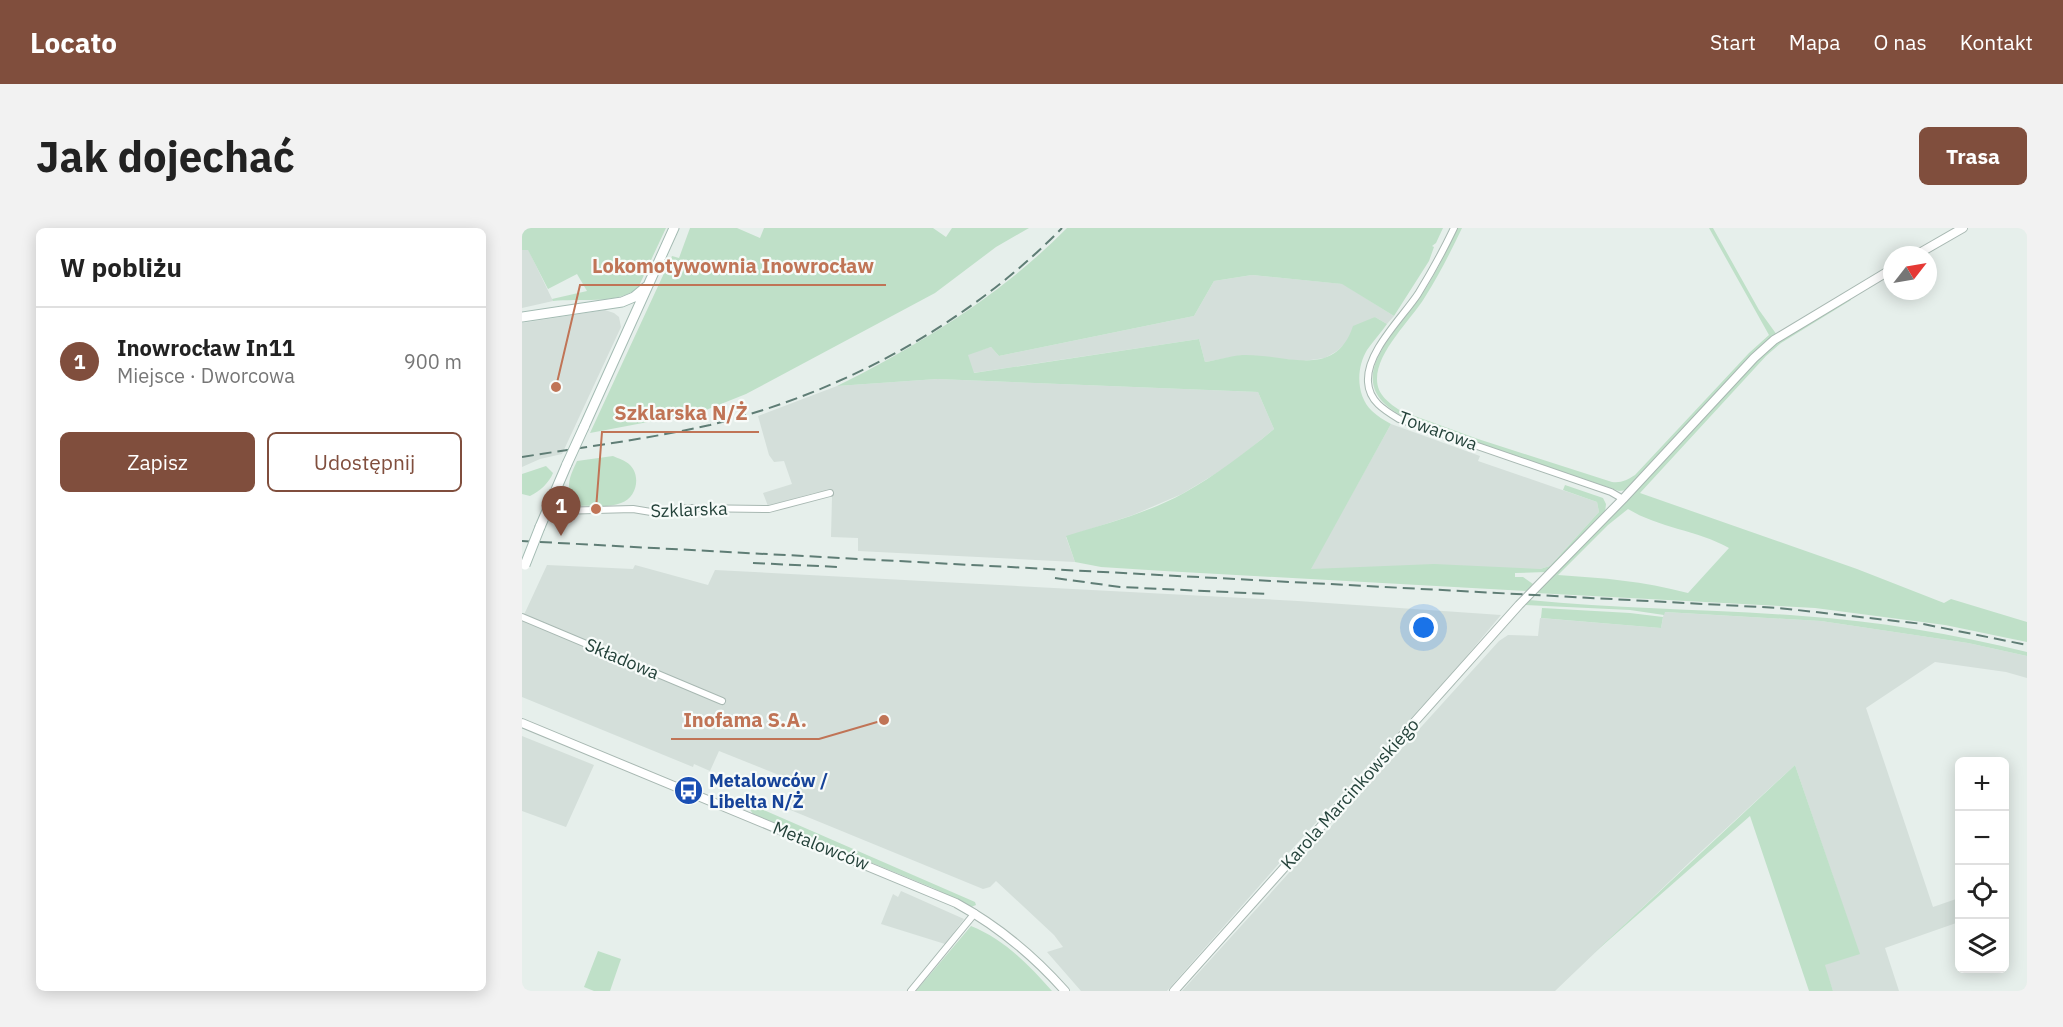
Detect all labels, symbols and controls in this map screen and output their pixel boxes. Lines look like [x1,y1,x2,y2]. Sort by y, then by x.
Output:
text: Locato [30,24,117,61]
text: Start [1710,28,1756,56]
text: Mapa [1789,28,1841,56]
text: O nas [1874,28,1927,56]
text: Kontakt [1960,28,2033,56]
button: Trasa [1919,127,2027,185]
text: Jak dojechać [36,129,295,184]
north arrow [1883,246,1937,300]
callout: Lokomotywownia Inowrocław [580,247,886,285]
text: W pobliżu [60,250,182,284]
text: Lokomotywownia Inowrocław [592,252,874,279]
text: Inowrocław In11 [117,333,295,362]
text: 1 [74,348,86,375]
text: 900 m [404,348,462,375]
text: Miejsce · Dworcowa [117,362,295,389]
callout: Szklarska N/Ż [602,394,759,432]
text: Szklarska N/Ż [614,399,748,426]
street label: Towarowa [1396,406,1481,456]
button: Zapisz [60,432,255,492]
button: Udostępnij [267,432,462,492]
pin: 1 [542,486,580,536]
street label: Szklarska [650,497,728,522]
your location [1409,613,1438,642]
street label: Składowa [582,633,663,685]
callout: Inofama S.A. [671,701,819,739]
text: Inofama S.A. [683,706,807,733]
street label: Karola Marcinkowskiego [1276,713,1424,874]
map controls [1955,757,2009,973]
button: + [1955,757,2009,811]
place label: Metalowców / Libelta N/Ż [709,769,828,813]
bus stop icon: Metalowców / Libelta N/Ż [672,775,704,807]
button: − [1955,811,2009,865]
street label: Metalowców [770,816,873,875]
button: locate [1955,865,2009,919]
button: layers [1955,919,2009,973]

